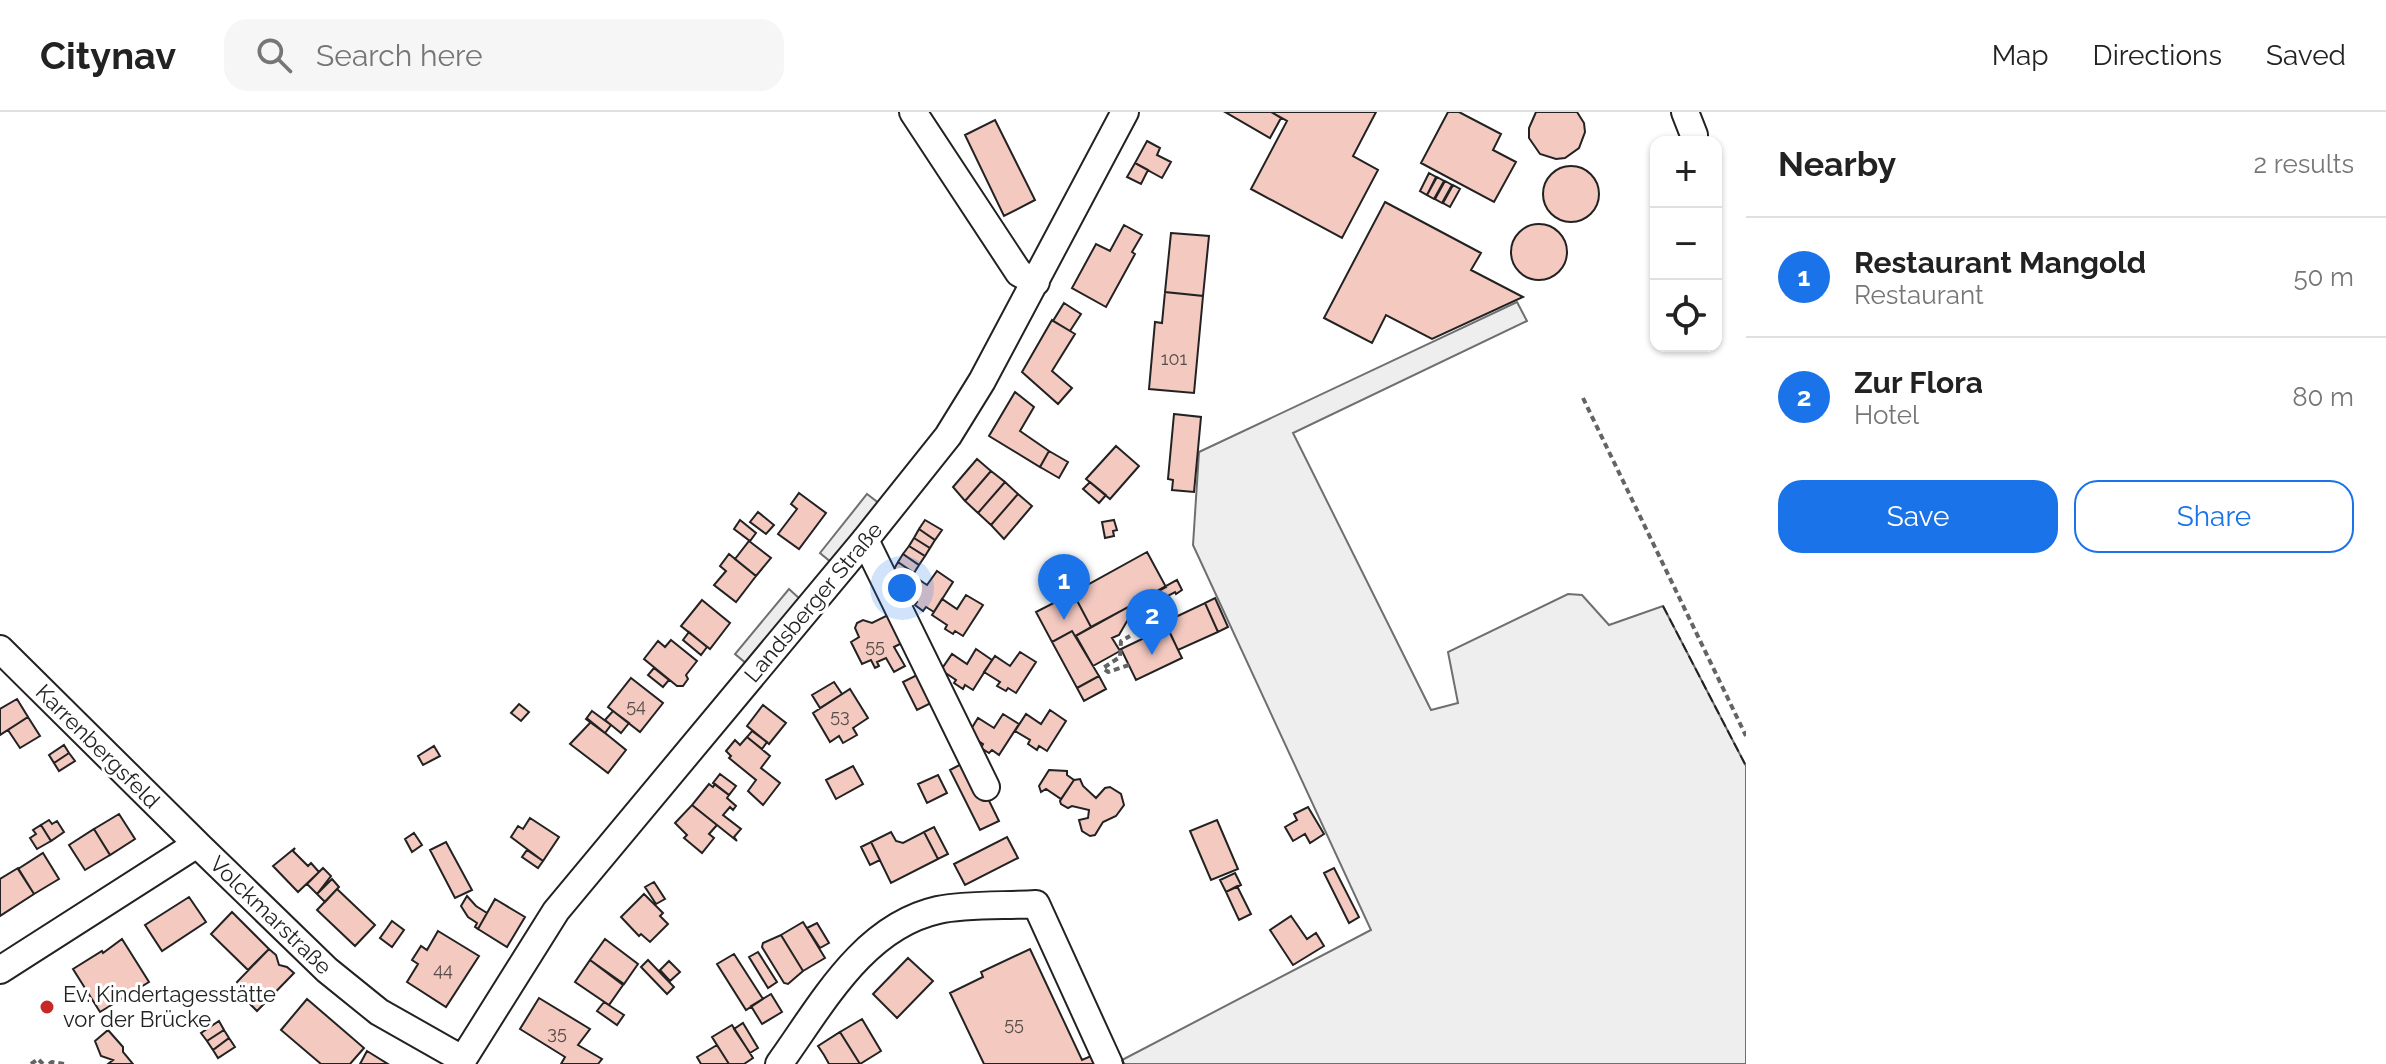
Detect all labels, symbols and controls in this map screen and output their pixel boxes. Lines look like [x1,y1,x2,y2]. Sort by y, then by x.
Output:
search box [224,19,784,91]
text: Citynav [40,33,176,78]
icon: search [252,33,296,77]
text: Search here [316,38,483,73]
text: Map [1992,39,2049,72]
text: Directions [2093,39,2222,72]
text: Saved [2266,39,2346,72]
map controls [1650,136,1722,352]
button: + [1650,136,1722,208]
text: Nearby [1778,144,1896,184]
text: 2 results [2254,149,2354,179]
button: − [1650,208,1722,280]
text: Restaurant Mangold [1854,245,2146,280]
text: 1 [1798,262,1810,292]
text: 50 m [2293,262,2354,292]
button: locate [1650,280,1722,352]
text: Restaurant [1854,280,1984,310]
house number: 101 [1161,348,1188,369]
text: Zur Flora [1854,365,1983,400]
text: 2 [1797,382,1811,412]
text: 80 m [2292,382,2354,412]
text: Hotel [1854,400,1919,430]
button: Save [1778,480,2058,553]
button: Share [2074,480,2354,553]
street label: Landsberger Straße [739,517,887,687]
pin: 1 [1038,554,1090,620]
your location [882,568,922,608]
pin: 2 [1126,589,1178,655]
house number: 55 [865,635,885,656]
street label: Karrenbergsfeld [31,679,165,813]
house number: 54 [626,695,646,716]
house number: 53 [830,705,850,726]
street label: Volckmarstraße [205,850,337,980]
house number: 44 [433,959,453,980]
place label: Ev. Kindertagesstätte vor der Brücke [63,981,276,1032]
marker: Ev. Kindertagesstätte vor der Brücke [38,998,56,1016]
house number: 55 [1004,1013,1024,1034]
house number: 35 [547,1022,567,1043]

